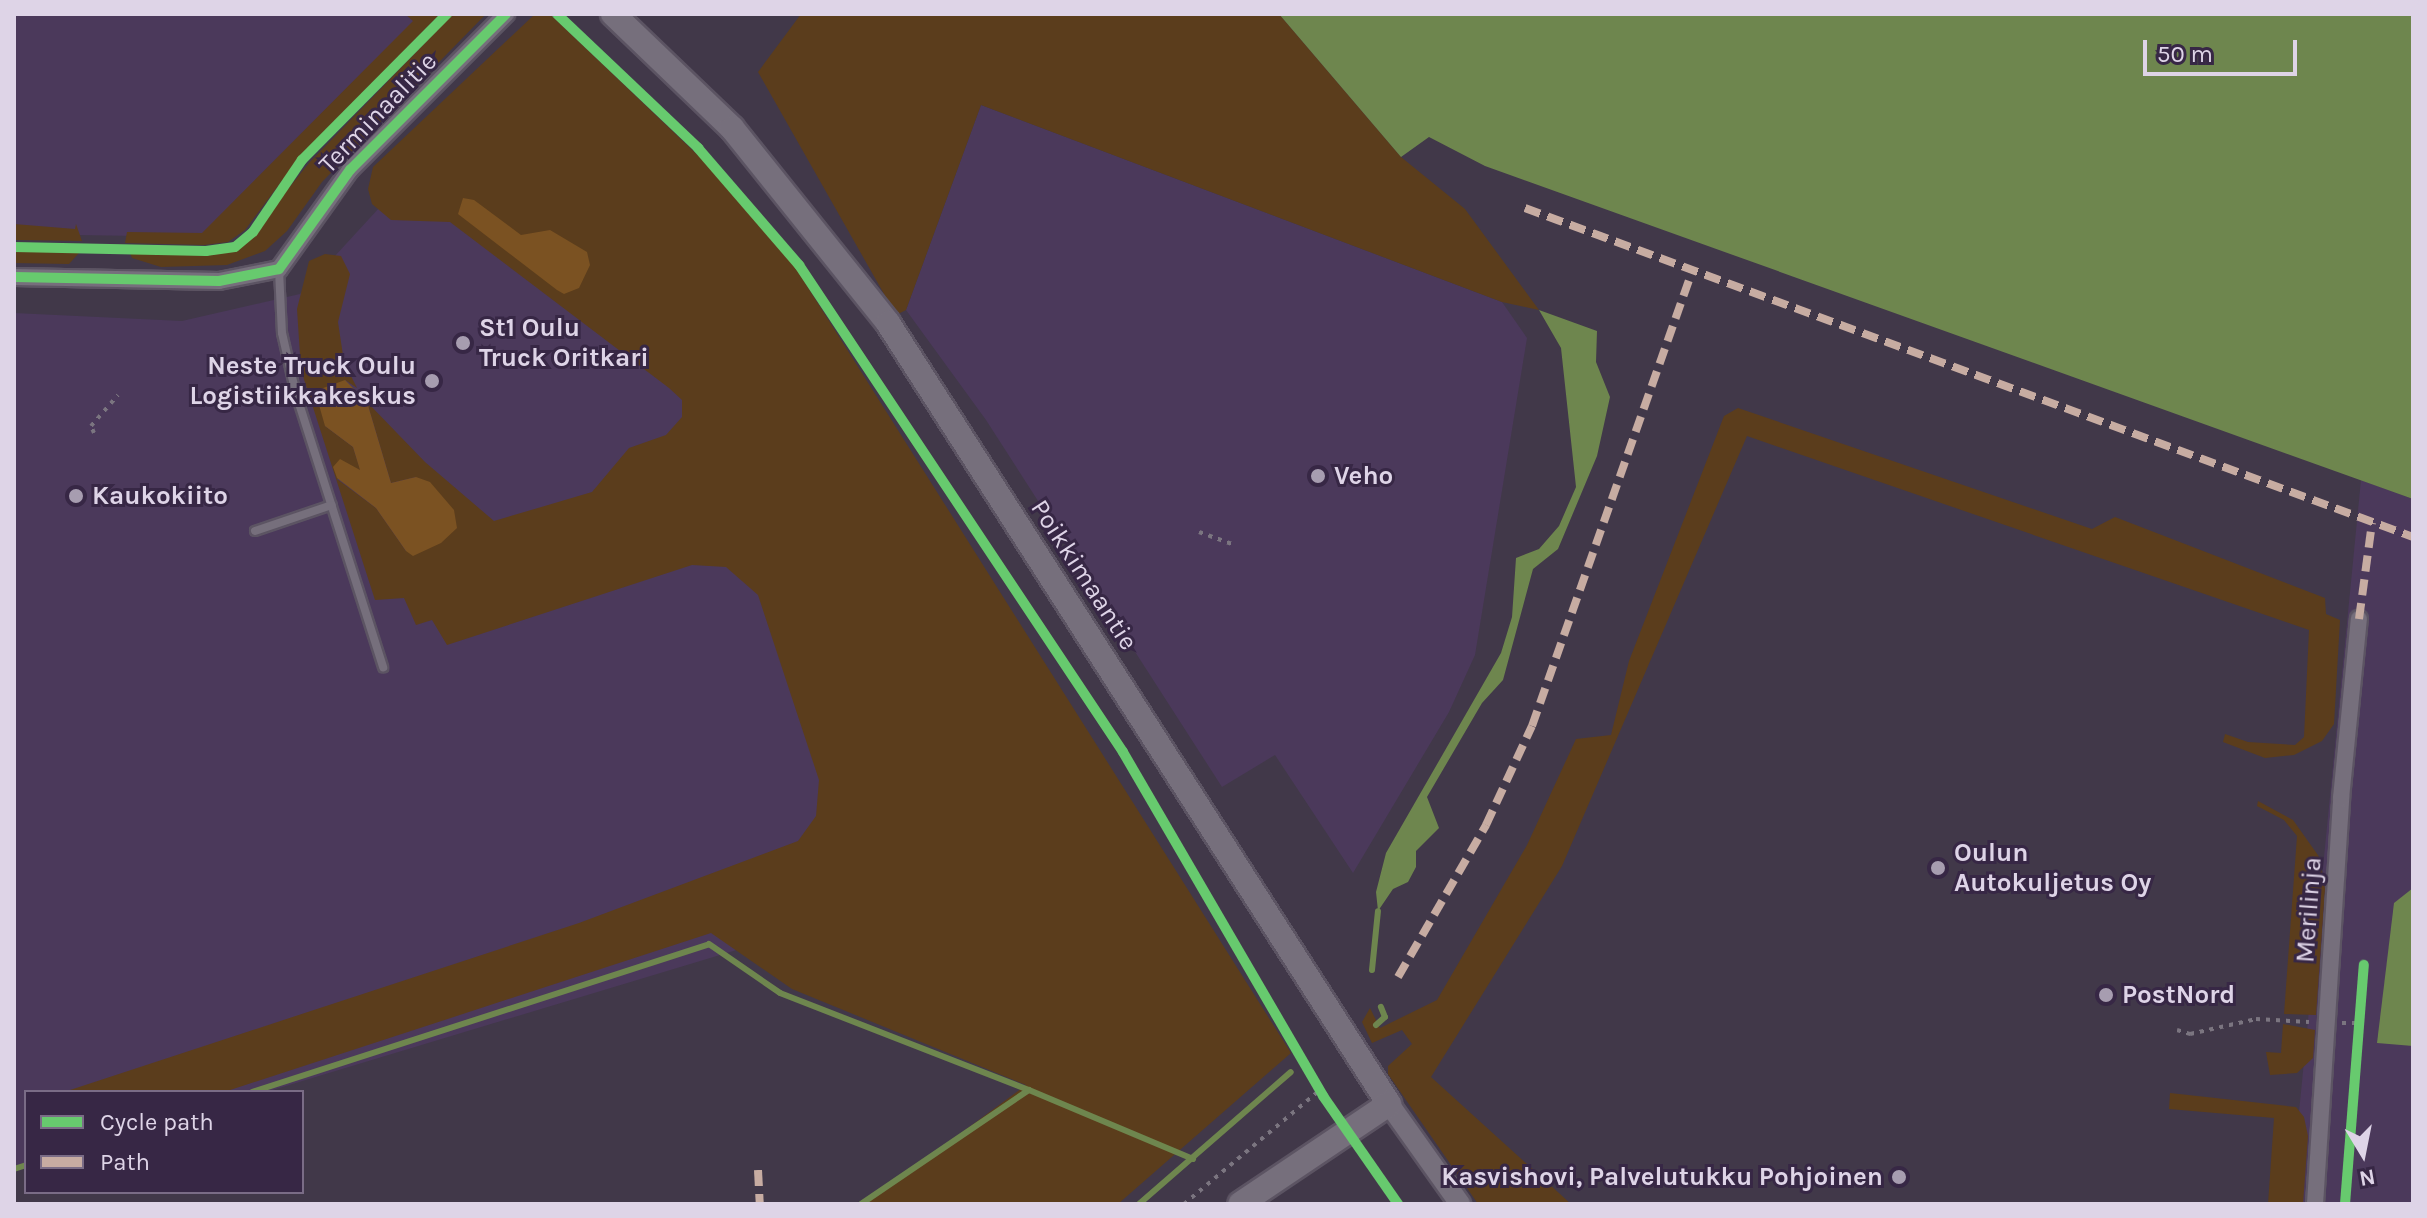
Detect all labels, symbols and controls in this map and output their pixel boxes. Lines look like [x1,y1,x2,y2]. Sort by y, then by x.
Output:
scale bar [2147,24,2301,74]
text: 50 m [2157,40,2213,68]
street label: Terminaalitie [313,46,443,180]
place label: St1 Oulu Truck Oritkari [479,312,649,374]
marker: St1 Oulu Truck Oritkari [454,334,472,352]
place label: Neste Truck Oulu Logistiikkakeskus [190,350,416,412]
marker: Neste Truck Oulu Logistiikkakeskus [423,372,441,390]
place label: Veho [1334,460,1393,492]
marker: Veho [1309,467,1327,485]
place label: Kaukokiito [92,480,228,512]
marker: Kaukokiito [67,487,85,505]
street label: Poikkimaantie [1024,494,1144,656]
place label: Oulun Autokuljetus Oy [1954,837,2151,898]
street label: Merilinja [2290,856,2328,964]
marker: Oulun Autokuljetus Oy [1929,859,1947,877]
place label: PostNord [2122,979,2235,1011]
marker: PostNord [2097,986,2115,1004]
legend [24,1090,304,1194]
text: Cycle path [100,1108,214,1136]
north arrow [2323,1114,2403,1194]
text: Path [100,1148,150,1176]
place label: Kasvishovi, Palvelutukku Pohjoinen [1441,1161,1883,1193]
text: N [2357,1163,2377,1192]
marker: Kasvishovi, Palvelutukku Pohjoinen [1890,1168,1908,1186]

